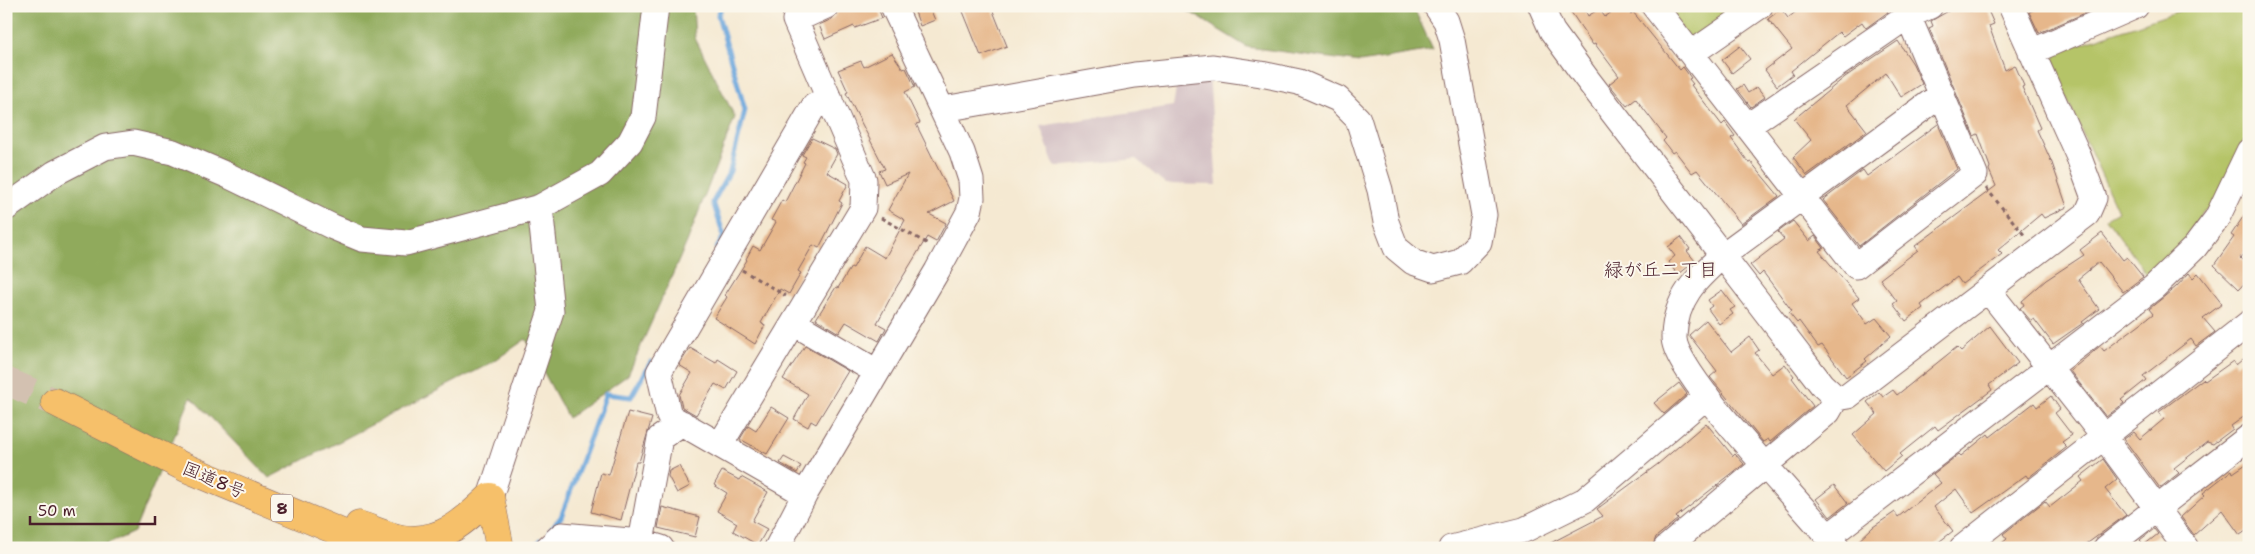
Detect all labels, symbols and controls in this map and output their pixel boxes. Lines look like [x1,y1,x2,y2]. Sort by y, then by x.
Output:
district label: 緑が丘二丁目 [1604,257,1718,282]
street label: 国道8号 [179,456,249,504]
scale bar [30,494,155,526]
road number: 8 [271,494,293,522]
text: 50 m [38,501,76,521]

